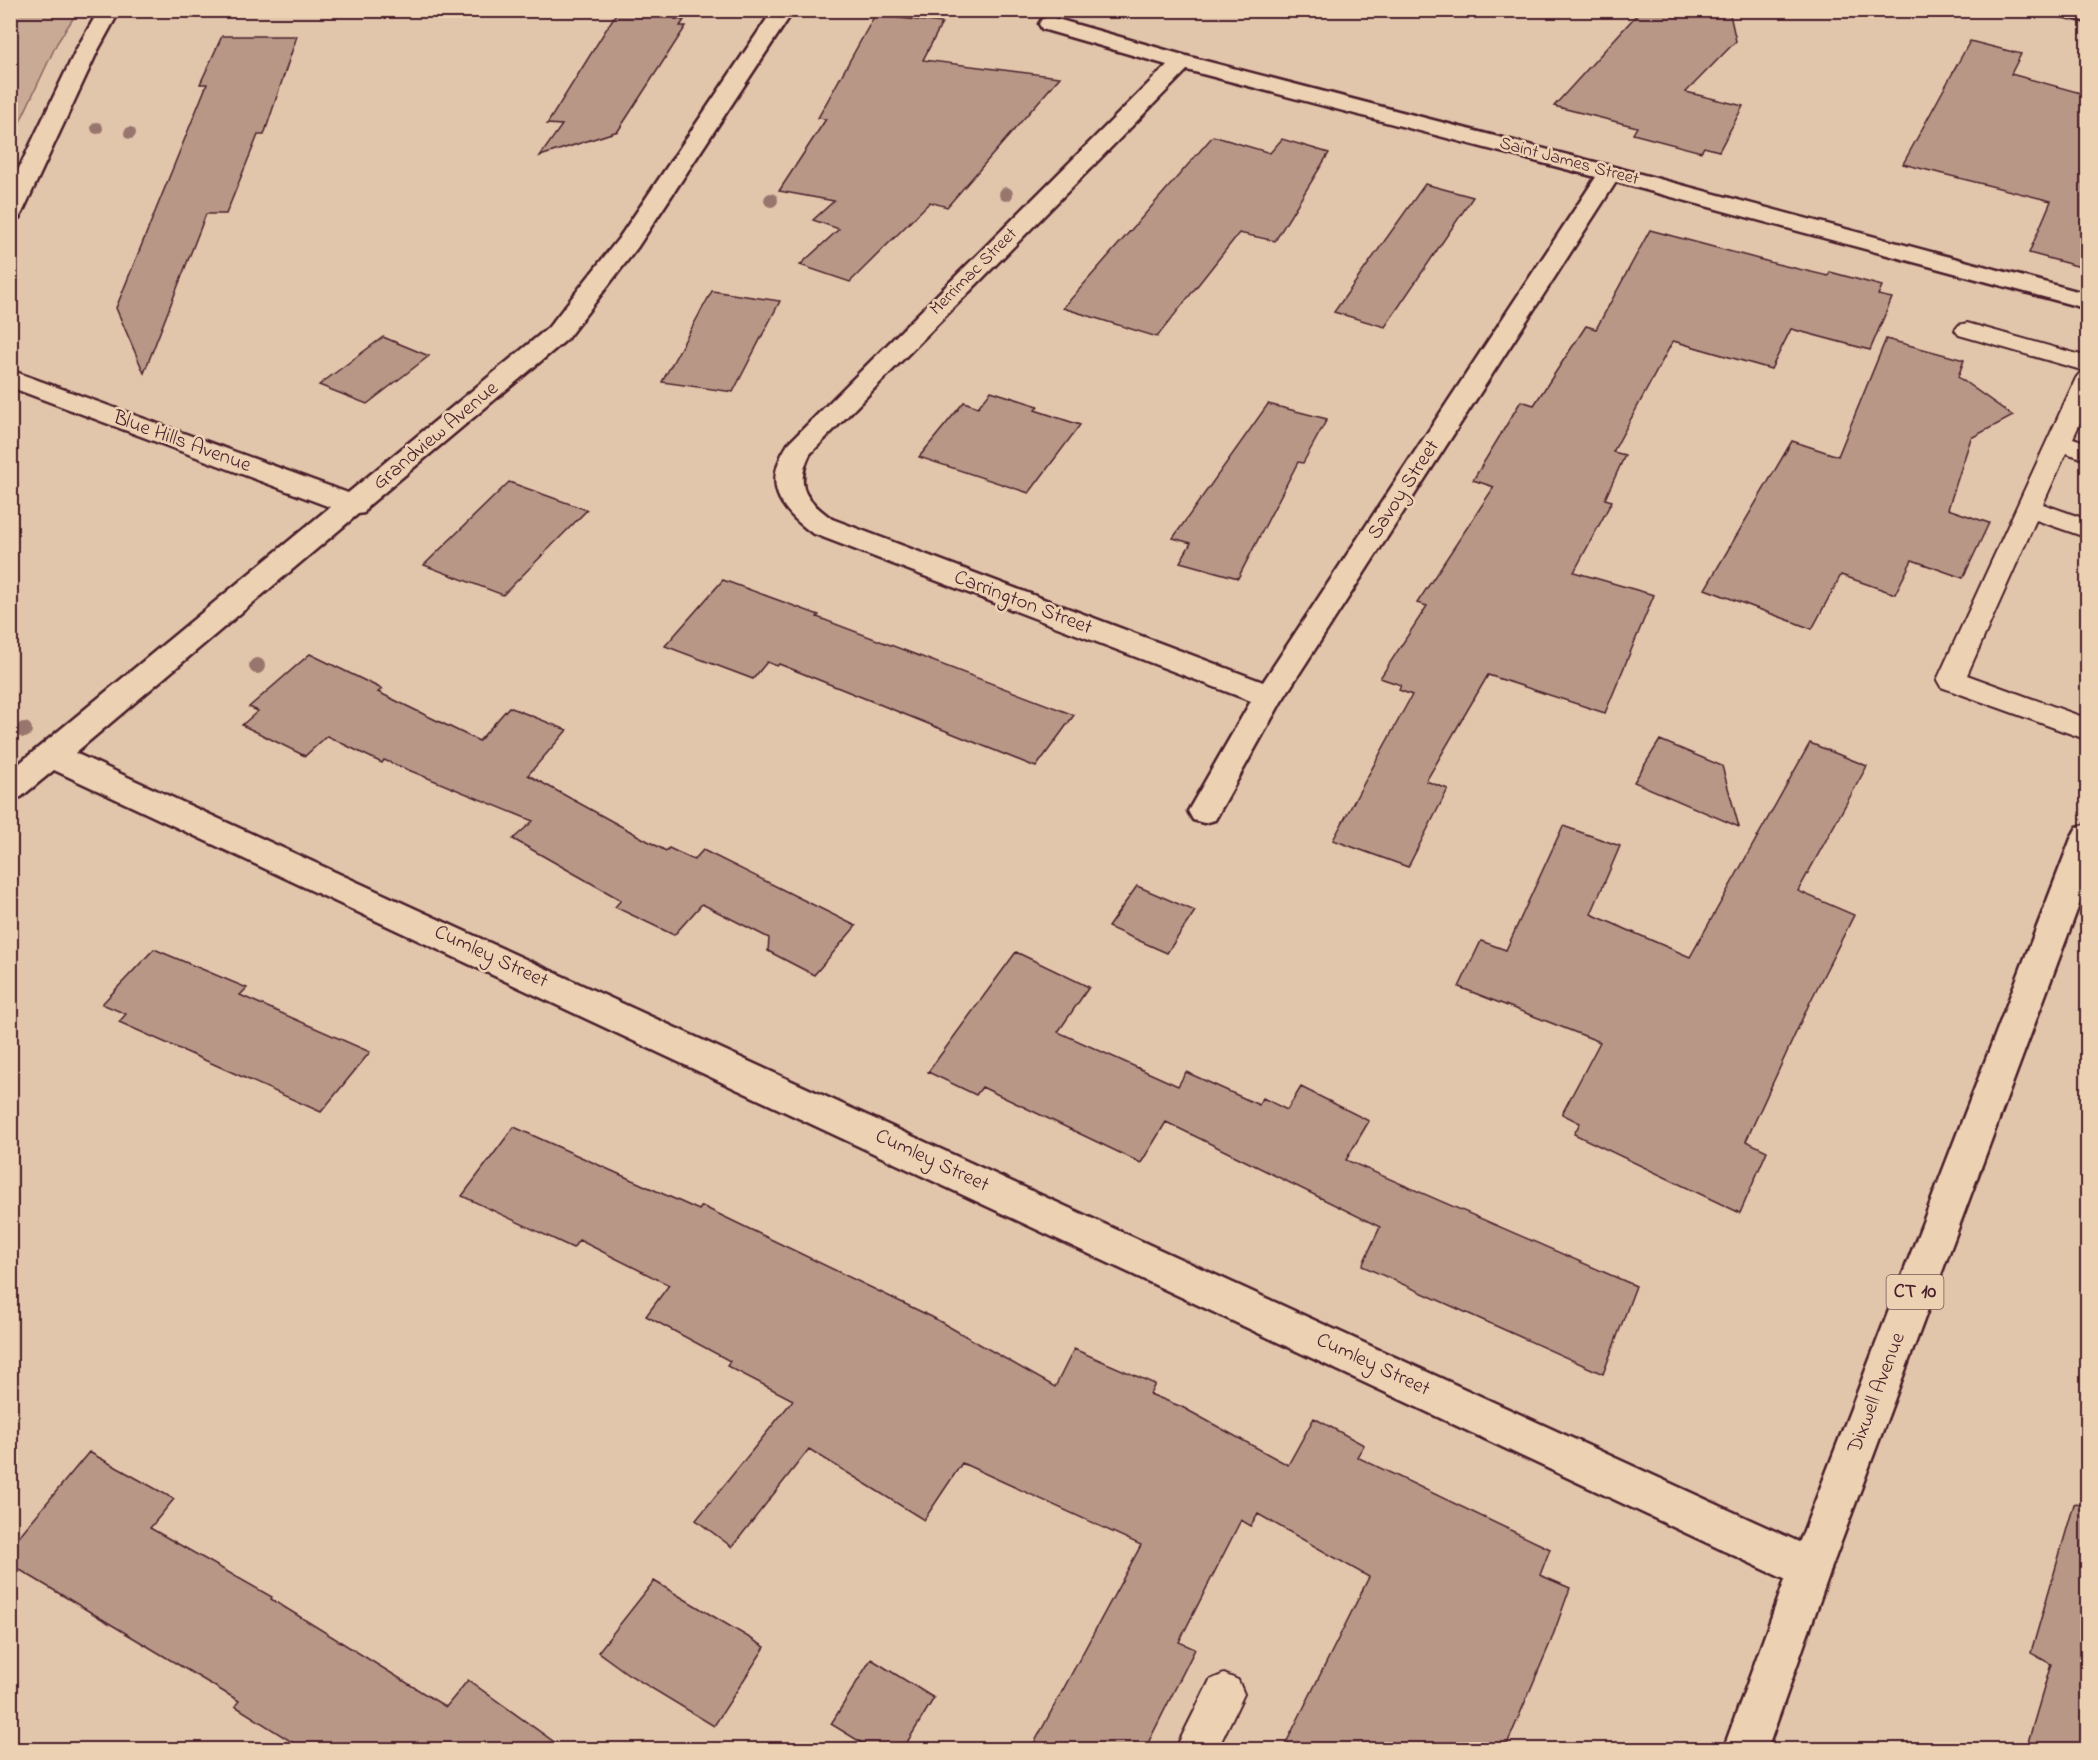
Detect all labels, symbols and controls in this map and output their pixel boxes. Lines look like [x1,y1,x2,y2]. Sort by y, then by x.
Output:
street label: Saint James Street [1496,131,1642,193]
street label: Merrimac Street [924,222,1024,322]
street label: Grandview Avenue [366,374,506,498]
street label: Blue Hills Avenue [108,403,256,481]
street label: Savoy Street [1360,434,1449,547]
street label: Carrington Street [949,563,1097,645]
street label: Cumley Street [428,918,553,998]
street label: Cumley Street [869,1122,994,1202]
road number: CT 10 [1886,1275,1944,1309]
street label: Cumley Street [1310,1326,1435,1406]
street label: Dixwell Avenue [1840,1328,1914,1459]

